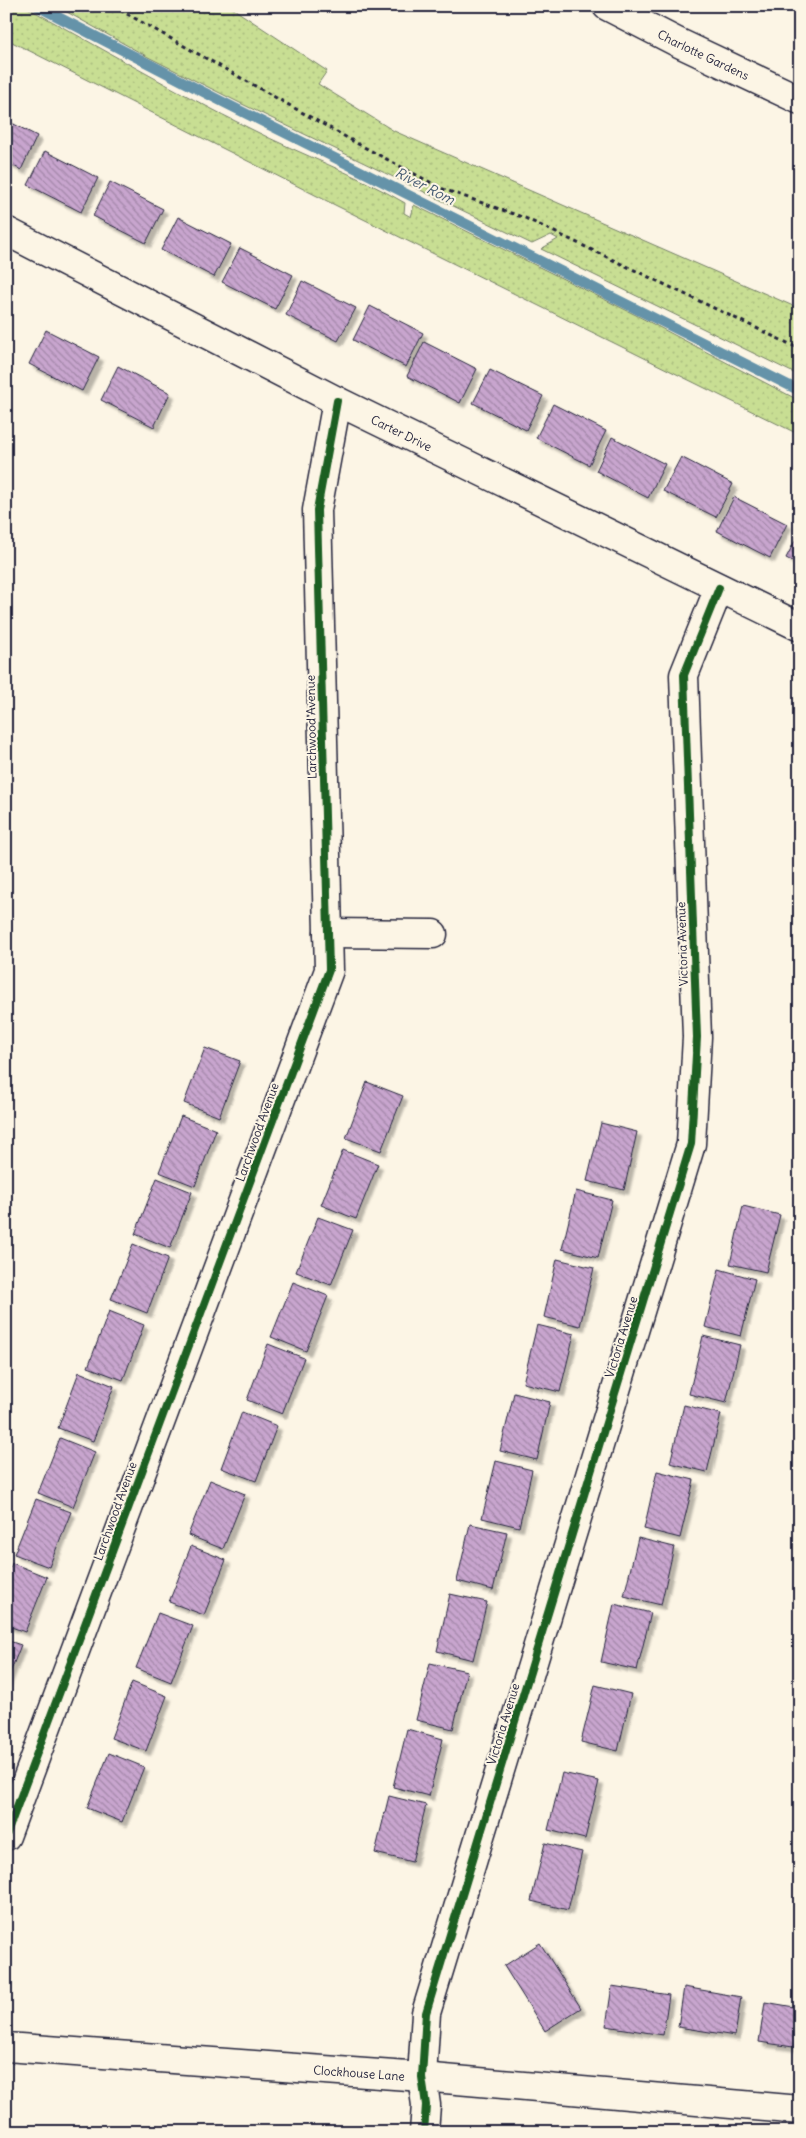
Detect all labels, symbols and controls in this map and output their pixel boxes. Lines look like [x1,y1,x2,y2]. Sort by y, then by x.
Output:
street label: Charlotte Gardens [655,26,752,82]
water label: River Rom [392,163,458,209]
street label: Carter Drive [369,411,435,454]
street label: Larchwood Avenue [303,675,319,779]
street label: Victoria Avenue [673,901,691,987]
street label: Larchwood Avenue [232,1081,282,1183]
street label: Victoria Avenue [601,1294,641,1380]
street label: Larchwood Avenue [90,1460,140,1562]
street label: Victoria Avenue [483,1681,523,1767]
street label: Clockhouse Lane [313,2062,405,2083]

